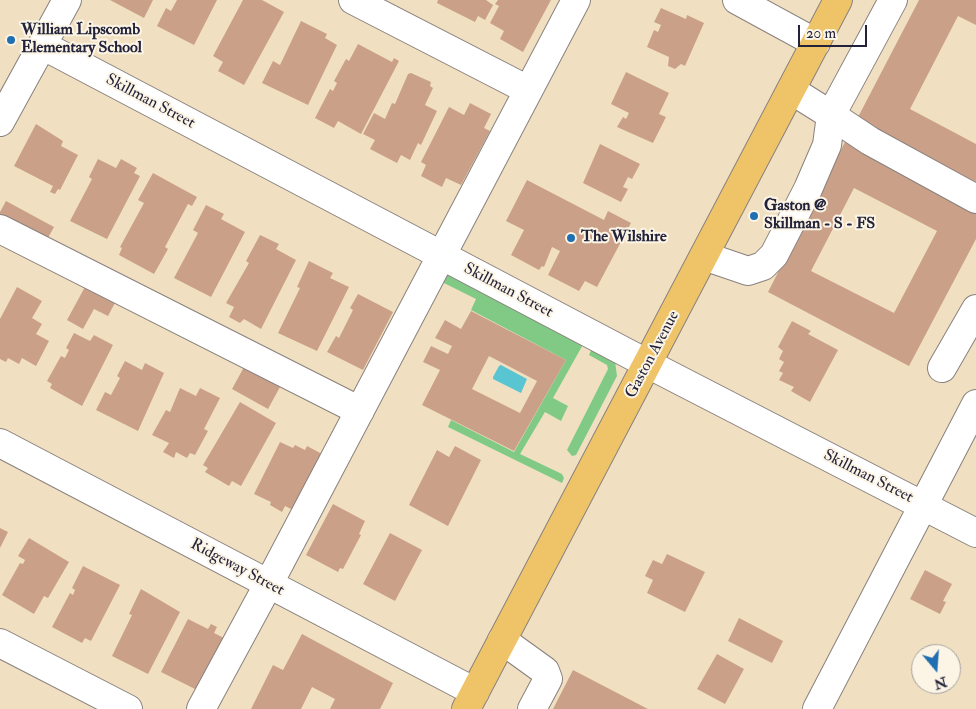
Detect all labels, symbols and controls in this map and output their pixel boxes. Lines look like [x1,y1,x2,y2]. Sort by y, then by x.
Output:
scale bar [801,15,870,47]
place label: William Lipscomb Elementary School [21,21,142,59]
text: 20 m [806,24,836,43]
marker: William Lipscomb Elementary School [5,34,17,46]
street label: Skillman Street [102,70,198,134]
place label: Gaston @ Skillman - S - FS [764,197,875,235]
marker: Gaston @ Skillman - S - FS [748,210,760,222]
place label: The Wilshire [581,228,667,248]
marker: The Wilshire [565,232,577,244]
street label: Skillman Street [460,259,556,323]
street label: Gaston Avenue [622,308,684,402]
street label: Skillman Street [820,446,916,508]
street label: Ridgeway Street [187,535,287,601]
north arrow [911,644,961,694]
text: N [932,673,949,693]

